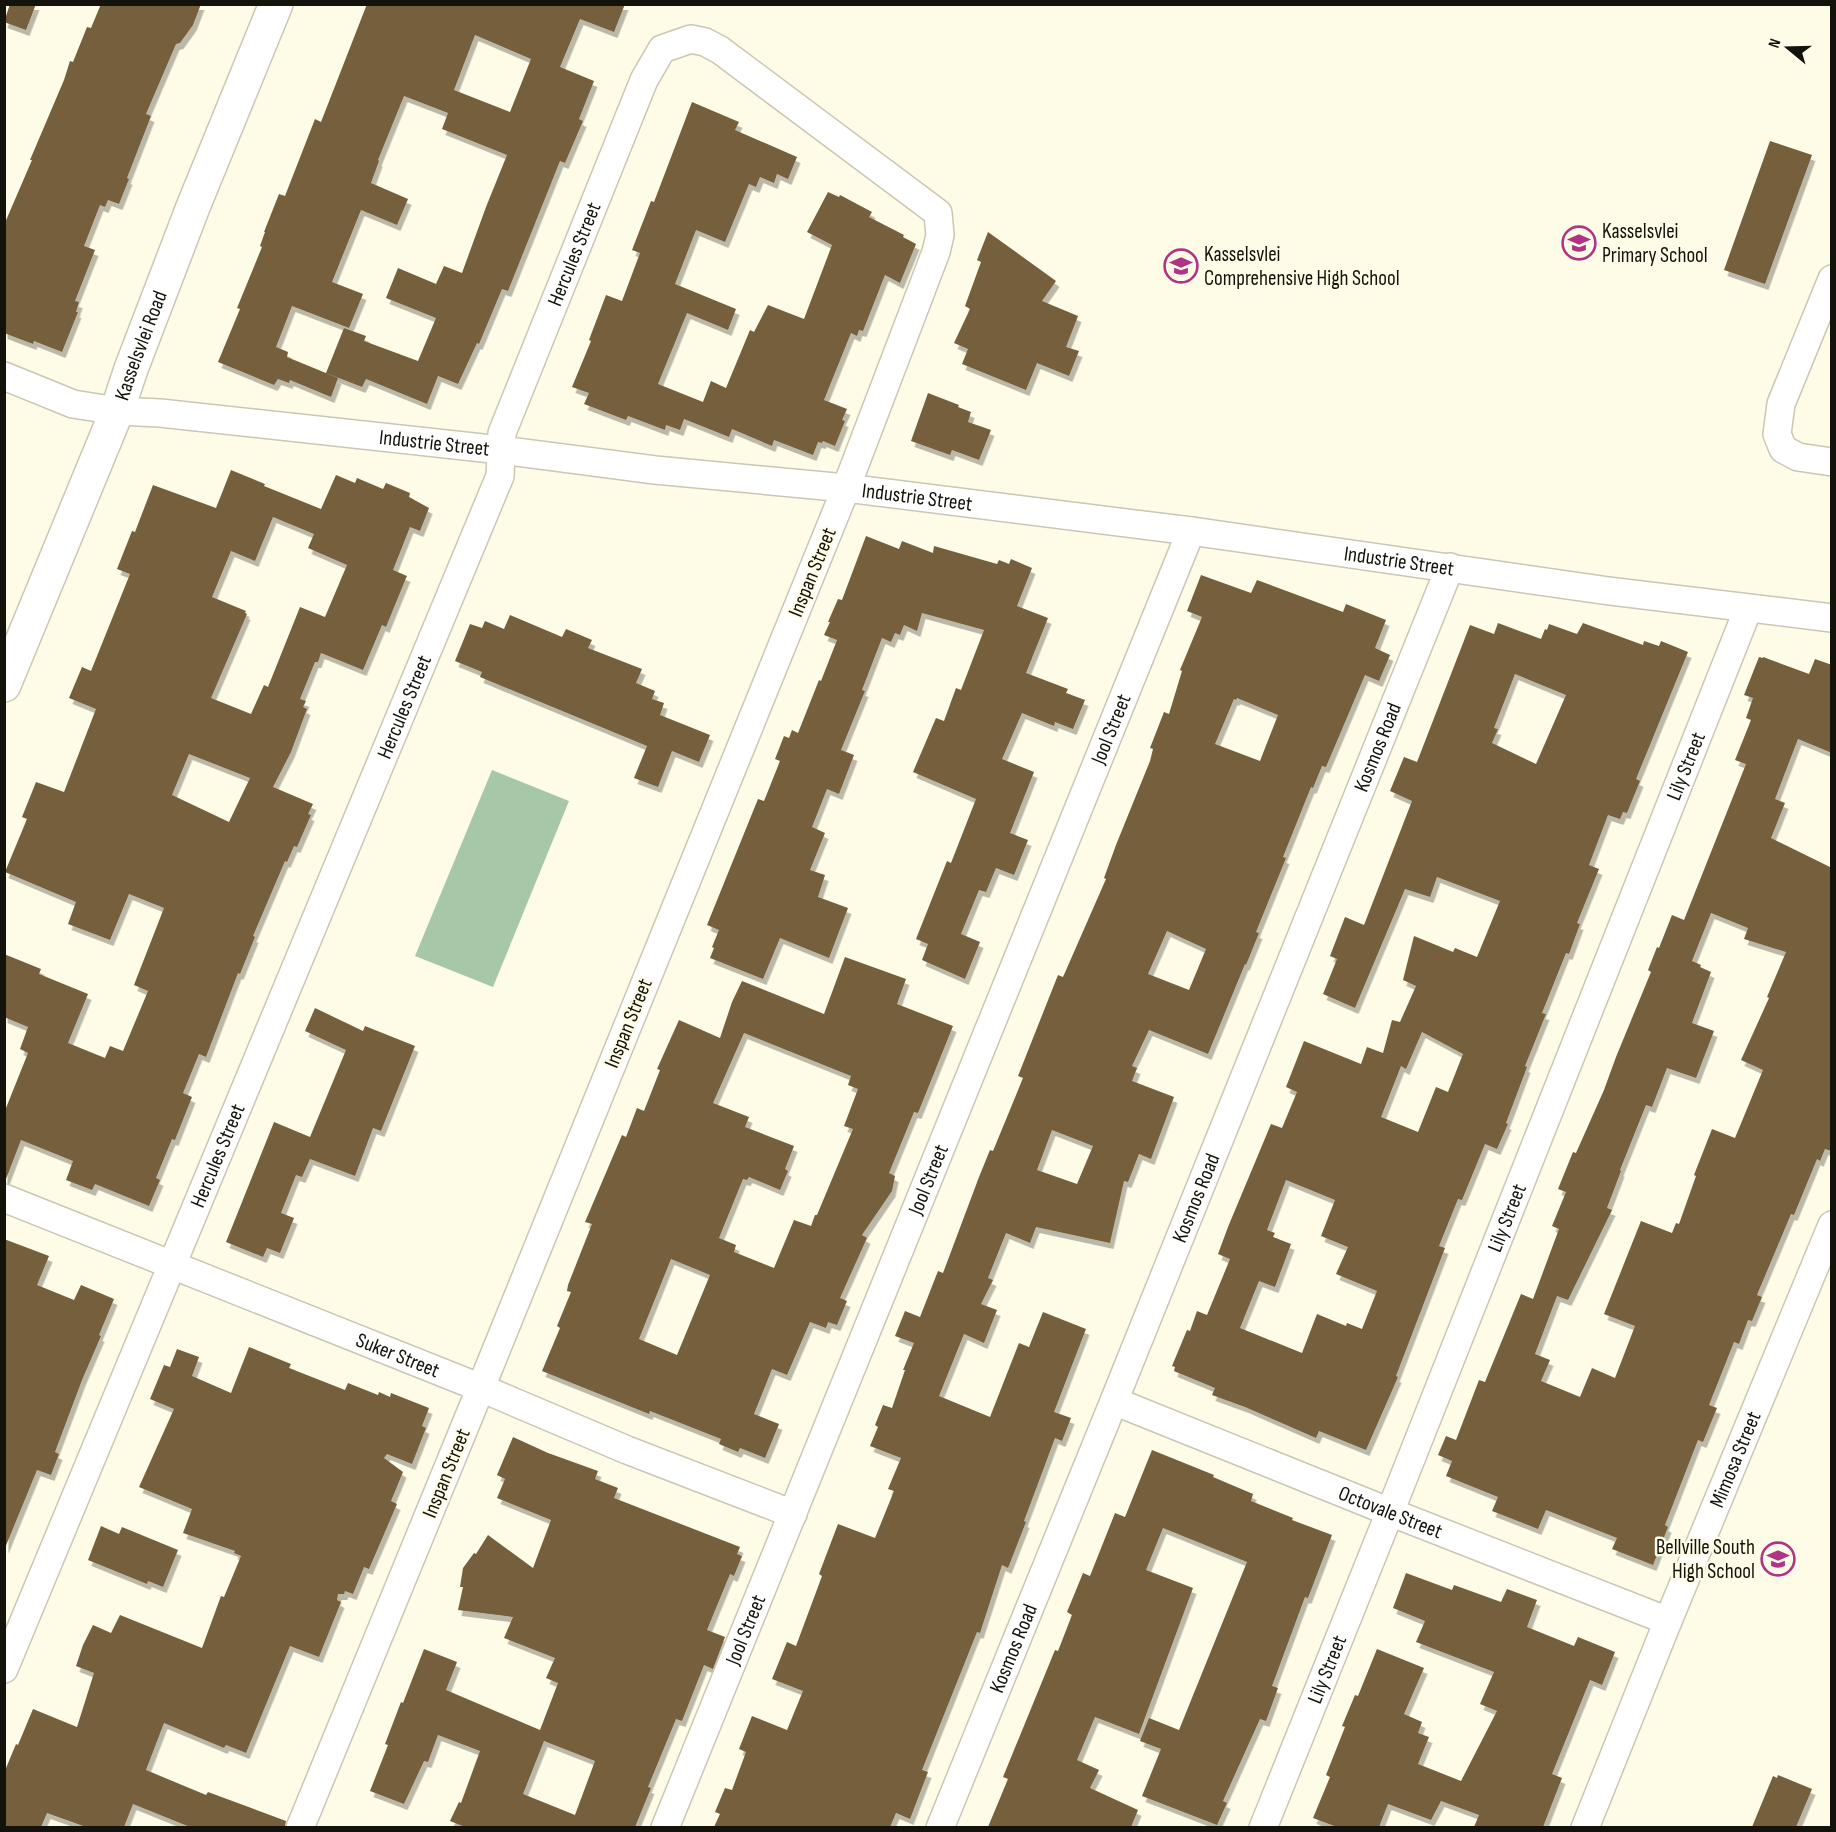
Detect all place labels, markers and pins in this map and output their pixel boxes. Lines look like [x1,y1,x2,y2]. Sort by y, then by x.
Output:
place label: Kasselsvlei Primary School [1602,219,1708,268]
school or university icon: Kasselsvlei Primary School [1561,225,1597,261]
place label: Kasselsvlei Comprehensive High School [1204,242,1400,291]
school or university icon: Kasselsvlei Comprehensive High School [1163,248,1199,284]
place label: Bellville South High School [1656,1535,1755,1584]
school or university icon: Bellville South High School [1760,1541,1796,1577]

